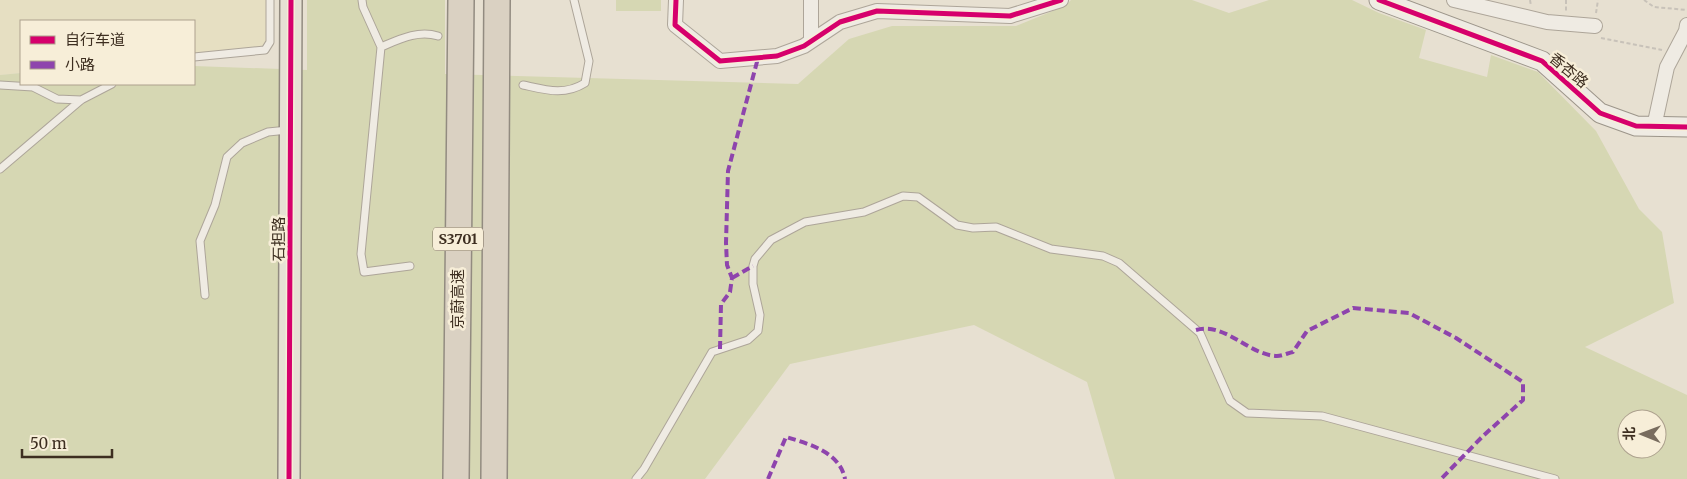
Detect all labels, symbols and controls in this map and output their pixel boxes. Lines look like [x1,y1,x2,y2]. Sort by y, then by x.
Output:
legend [20,20,195,85]
text: 自行车道 [65,30,125,49]
street label: 香杏路 [1546,48,1592,92]
text: 小路 [65,55,95,74]
street label: 石担路 [269,216,288,262]
road number: S3701 [433,228,483,250]
street label: 京蔚高速 [448,269,467,329]
north arrow [1617,409,1667,459]
scale bar [22,426,112,458]
text: 北 [1620,427,1638,441]
text: 50 m [30,434,67,453]

